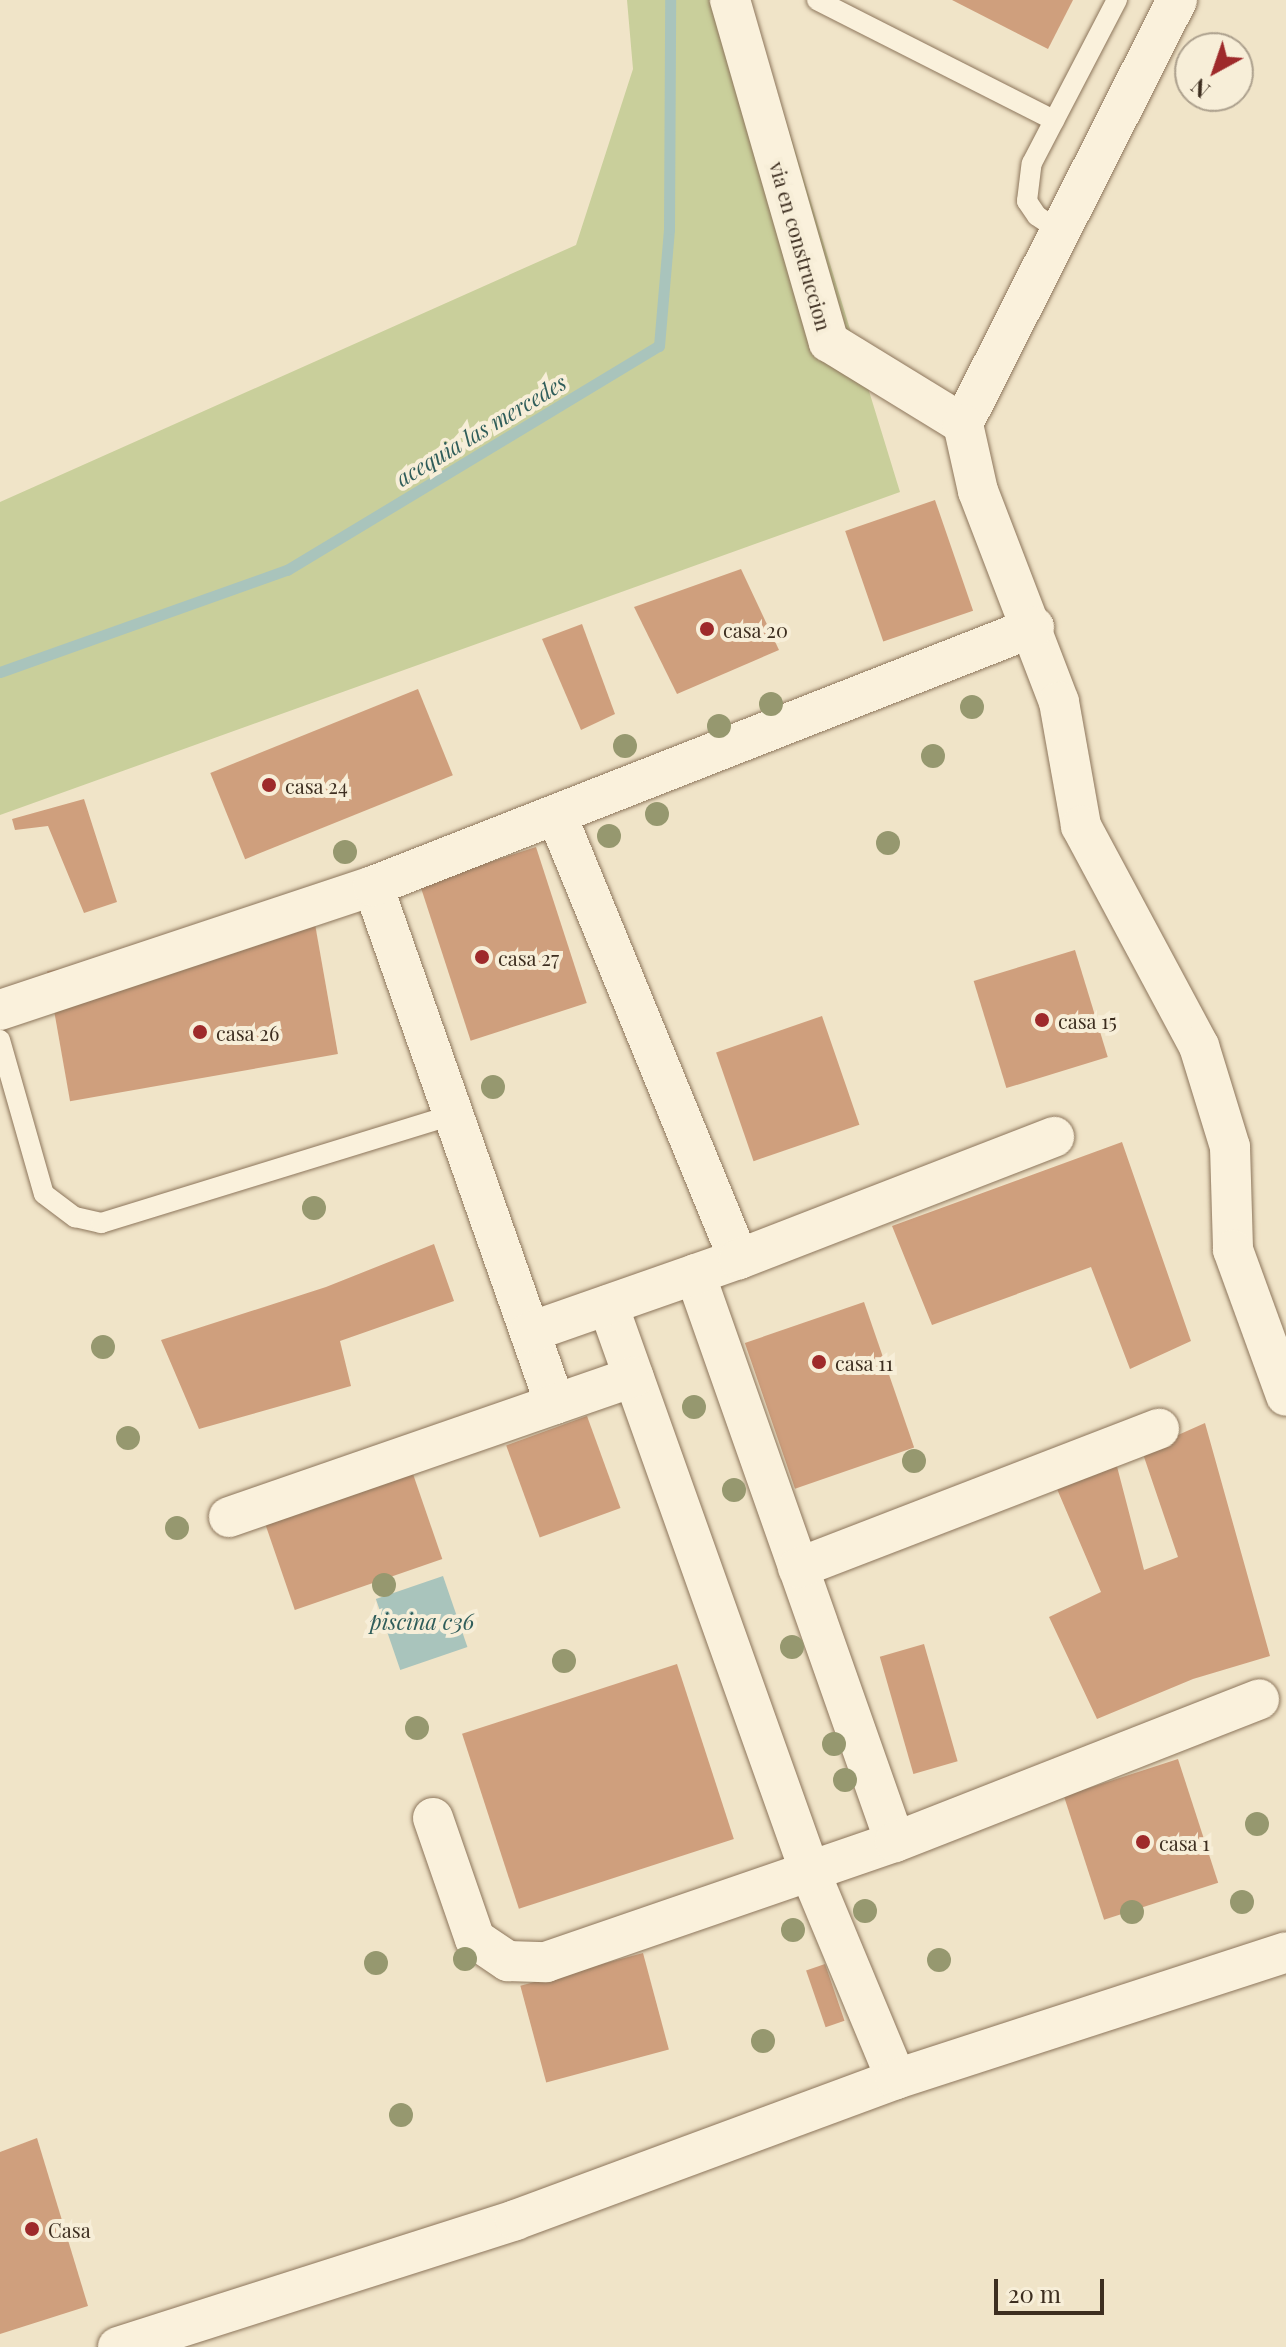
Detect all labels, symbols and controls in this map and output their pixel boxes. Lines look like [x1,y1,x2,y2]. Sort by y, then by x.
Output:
north arrow [1174,32,1254,112]
text: N [1184,72,1216,105]
street label: via en construccion [765,159,837,333]
water label: acequia las mercedes [391,369,571,491]
place label: casa 20 [723,617,788,641]
marker: casa 20 [698,620,716,638]
place label: casa 24 [285,773,348,797]
marker: casa 24 [260,776,278,794]
place label: casa 27 [498,945,559,969]
marker: casa 27 [473,948,491,966]
place label: casa 15 [1058,1008,1117,1032]
marker: casa 15 [1033,1011,1051,1029]
place label: casa 26 [216,1020,279,1044]
marker: casa 26 [191,1023,209,1041]
place label: casa 11 [835,1350,893,1374]
marker: casa 11 [810,1353,828,1371]
water label: piscina c36 [370,1609,474,1635]
place label: casa 1 [1159,1830,1210,1854]
marker: casa 1 [1134,1833,1152,1851]
place label: Casa [48,2217,91,2241]
marker: Casa [23,2220,41,2238]
scale bar [998,2263,1108,2313]
text: 20 m [1008,2277,1061,2309]

